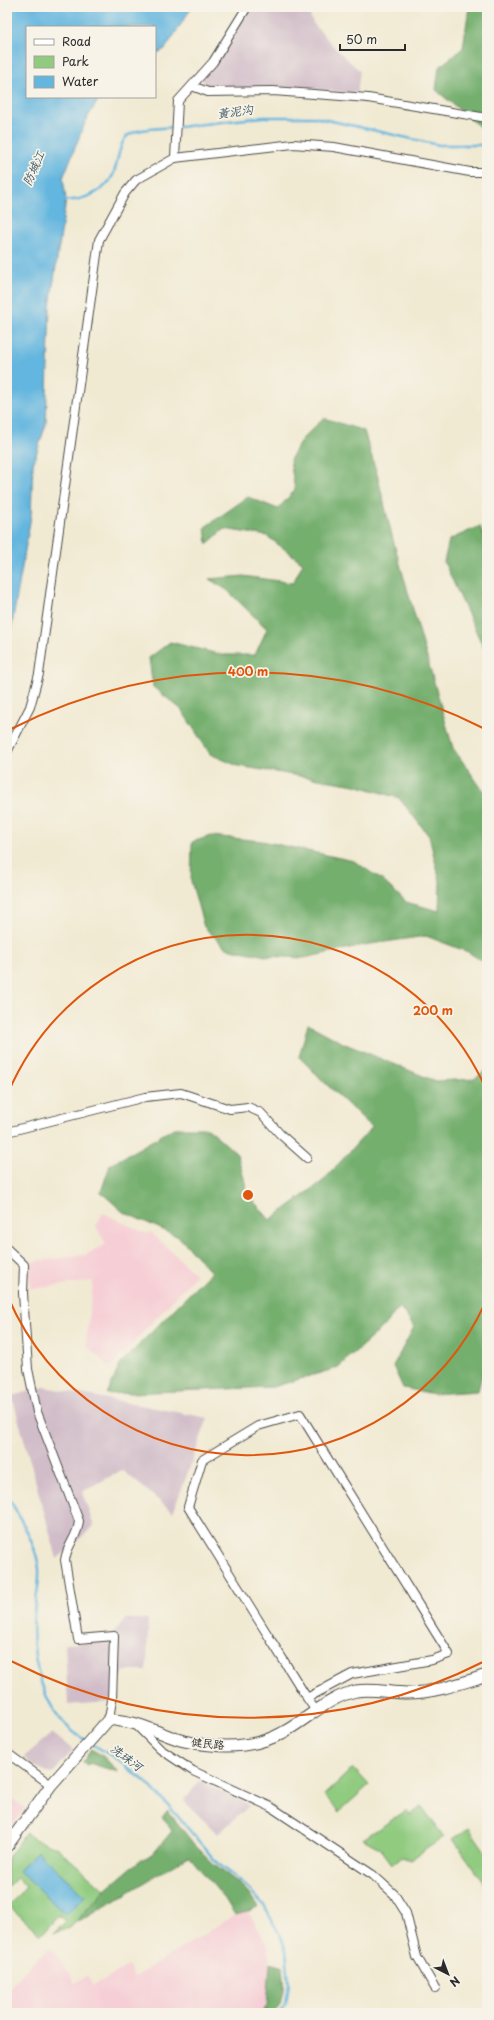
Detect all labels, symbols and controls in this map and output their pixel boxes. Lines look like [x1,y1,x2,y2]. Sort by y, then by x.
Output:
legend [26,26,156,98]
scale bar [340,26,405,52]
text: 50 m [346,30,377,48]
text: Road [62,32,91,50]
text: Park [62,52,89,70]
text: Water [62,72,99,90]
water label: 黄泥沟 [216,100,255,122]
water label: 防城江 [17,147,49,188]
text: 400 m [228,662,268,680]
text: 200 m [413,1001,453,1019]
centre of rings [241,1188,255,1202]
street label: 健民路 [191,1733,225,1753]
water label: 洗珠河 [107,1739,148,1776]
north arrow [428,1954,468,1994]
text: N [446,1973,464,1991]

